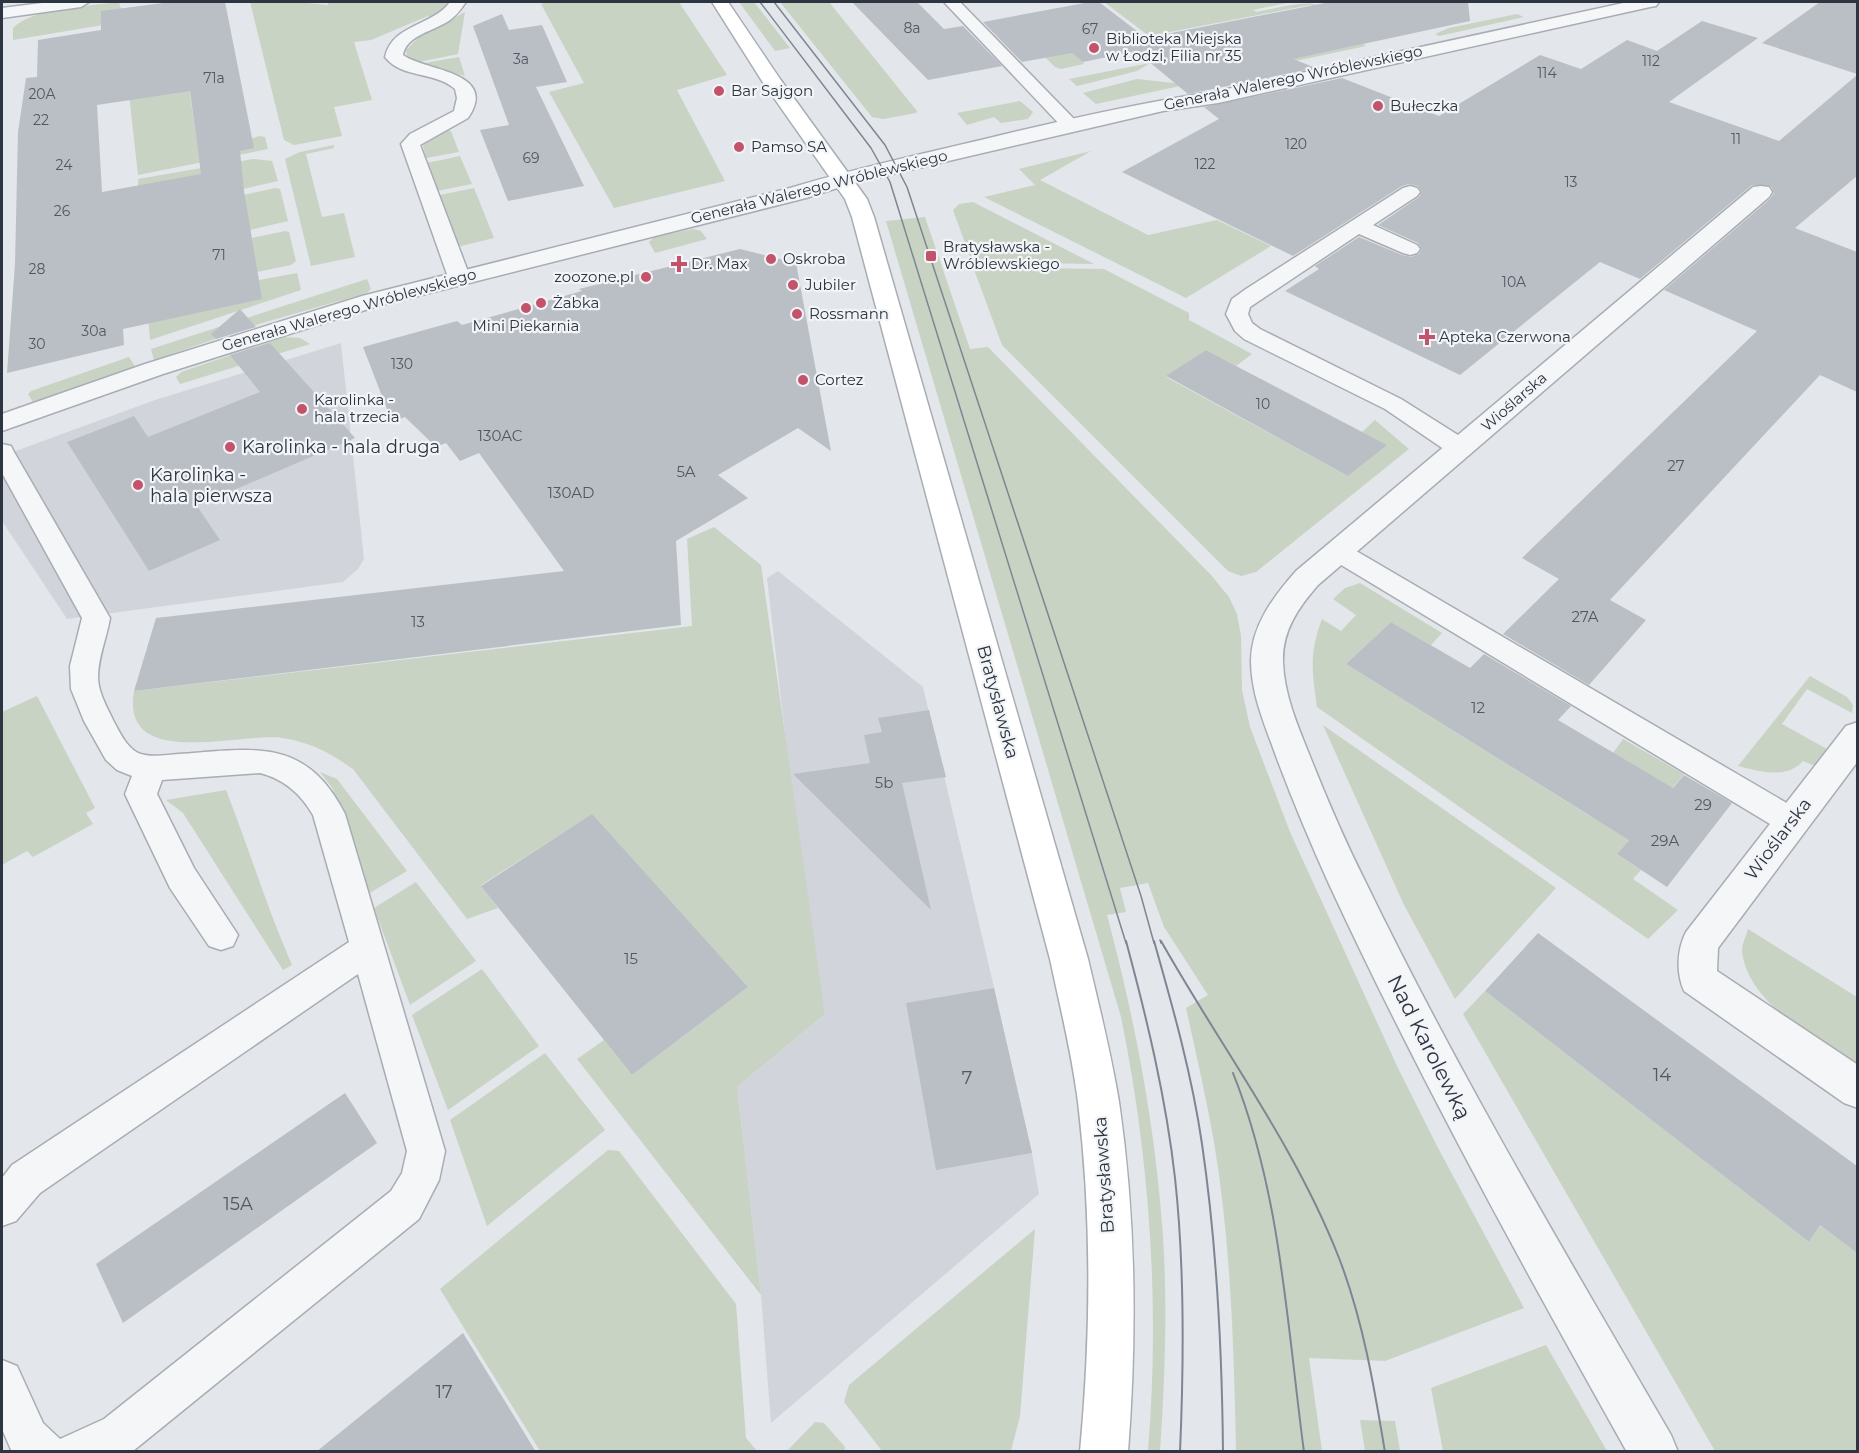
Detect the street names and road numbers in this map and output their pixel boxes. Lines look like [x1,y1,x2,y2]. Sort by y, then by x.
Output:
street label: Generała Walerego Wróblewskiego [1162,41,1424,114]
street label: Generała Walerego Wróblewskiego [689,145,949,228]
street label: Generała Walerego Wróblewskiego [219,264,478,355]
street label: Wioślarska [1477,368,1550,435]
street label: Bratysławska [972,643,1024,761]
street label: Wioślarska [1740,794,1816,884]
street label: Nad Karolewką [1382,970,1477,1123]
street label: Bratysławska [1089,1116,1119,1234]

